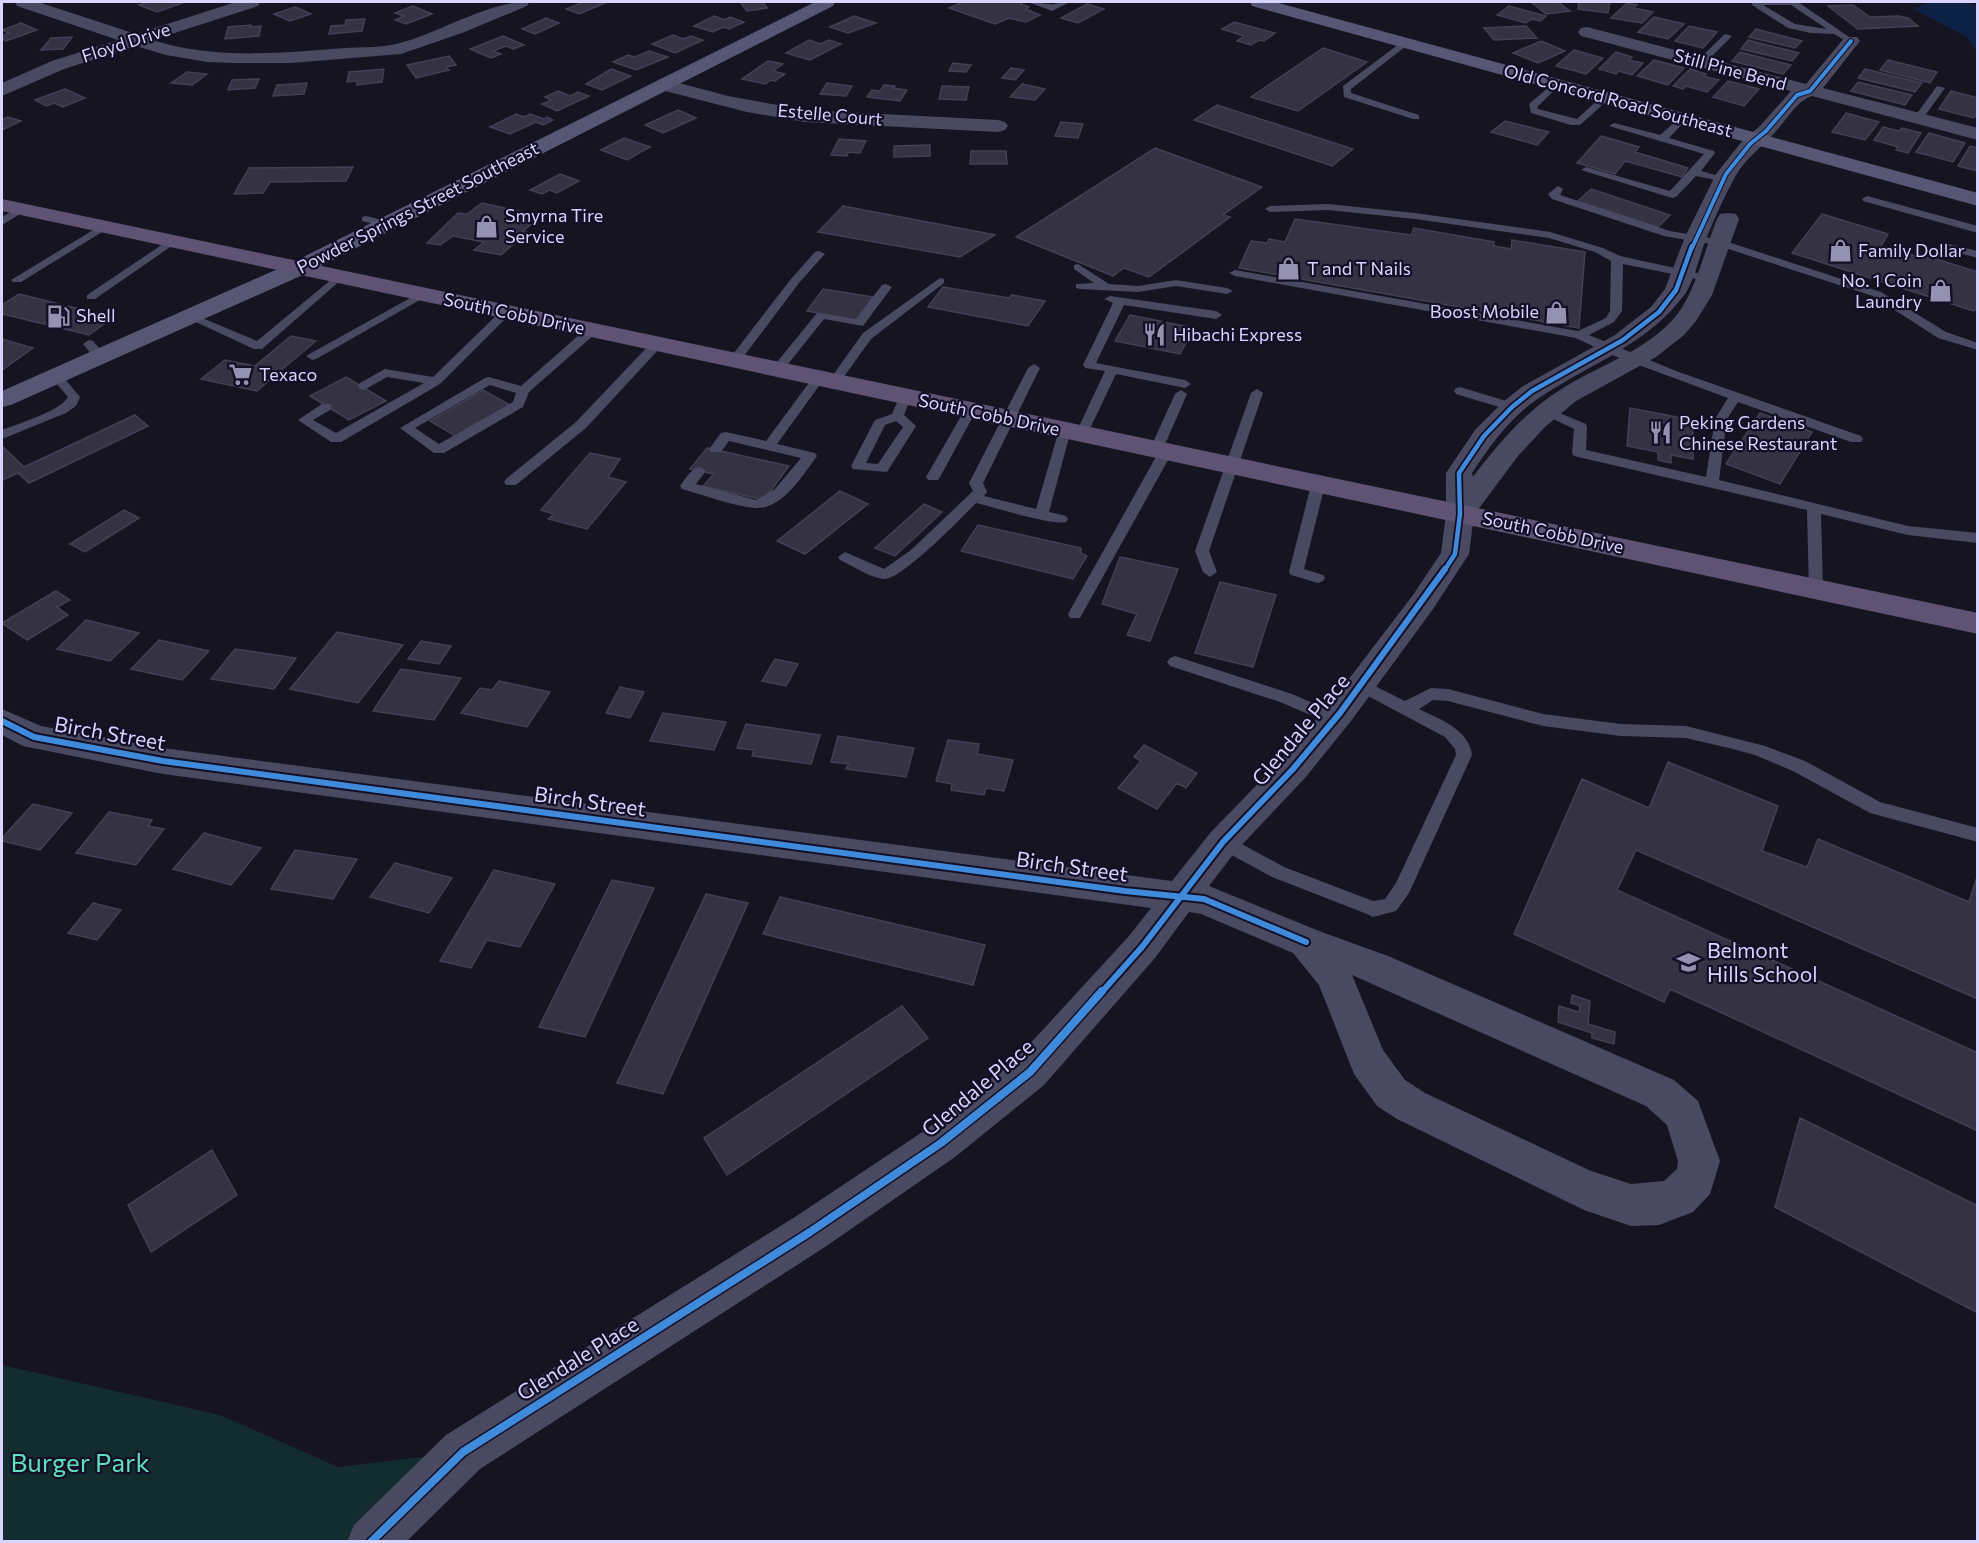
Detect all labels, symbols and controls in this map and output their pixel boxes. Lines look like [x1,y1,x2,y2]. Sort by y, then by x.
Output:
street label: Floyd Drive [79,17,173,67]
street label: Still Pine Bend [1671,43,1789,95]
street label: Old Concord Road Southeast [1501,59,1735,141]
street label: Estelle Court [777,98,884,130]
street label: Powder Springs Street Southeast [293,136,542,278]
place label: Smyrna Tire Service [505,204,603,247]
shop icon: Smyrna Tire Service [474,213,500,239]
shop icon: Family Dollar [1827,238,1853,264]
place label: Family Dollar [1858,239,1965,261]
shop icon: T and T Nails [1276,256,1302,282]
place label: T and T Nails [1307,257,1411,279]
place label: No. 1 Coin Laundry [1841,269,1922,312]
shop icon: No. 1 Coin Laundry [1927,278,1953,304]
street label: South Cobb Drive [442,287,587,339]
shop icon: Boost Mobile [1544,299,1570,325]
place label: Boost Mobile [1430,300,1539,322]
fuel station icon: Shell [45,303,71,329]
place label: Shell [76,304,116,326]
restaurant icon: Hibachi Express [1142,322,1168,348]
place label: Hibachi Express [1173,323,1302,345]
supermarket icon: Texaco [228,362,254,388]
place label: Texaco [259,363,317,385]
street label: South Cobb Drive [917,388,1062,440]
place label: Peking Gardens Chinese Restaurant [1679,411,1837,454]
restaurant icon: Peking Gardens Chinese Restaurant [1648,420,1674,446]
street label: South Cobb Drive [1481,506,1626,558]
street label: Glendale Place [1246,668,1354,790]
street label: Birch Street [53,710,168,755]
street label: Birch Street [533,780,648,821]
street label: Birch Street [1015,845,1130,886]
place label: Belmont Hills School [1707,937,1818,986]
school or university icon: Belmont Hills School [1676,950,1702,976]
street label: Glendale Place [916,1033,1038,1141]
street label: Glendale Place [512,1310,642,1405]
park label: Burger Park [11,1446,150,1477]

